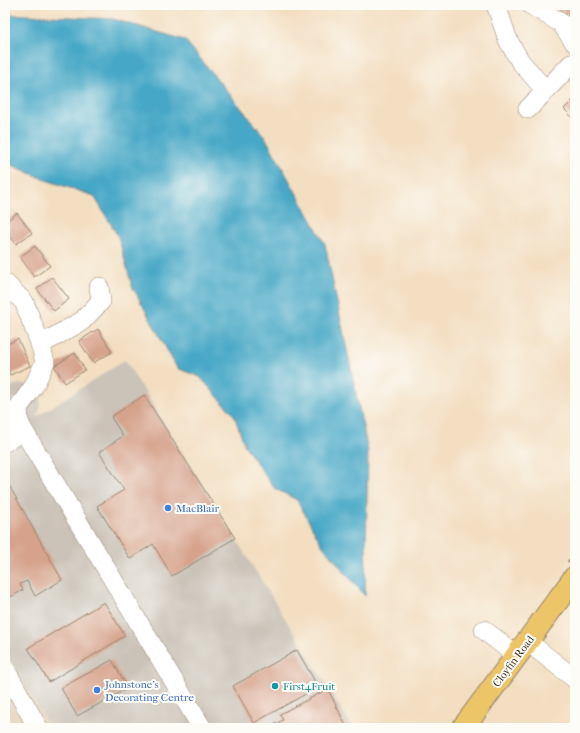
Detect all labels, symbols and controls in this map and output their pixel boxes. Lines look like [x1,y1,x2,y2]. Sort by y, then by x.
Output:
place label: MacBlair [176,502,219,515]
marker: MacBlair [163,503,173,513]
street label: Cloyfin Road [490,632,537,690]
place label: Johnstone's Decorating Centre [104,678,194,704]
place label: First4Fruit [283,680,335,693]
marker: First4Fruit [270,681,280,691]
marker: Johnstone's Decorating Centre [92,685,102,695]

